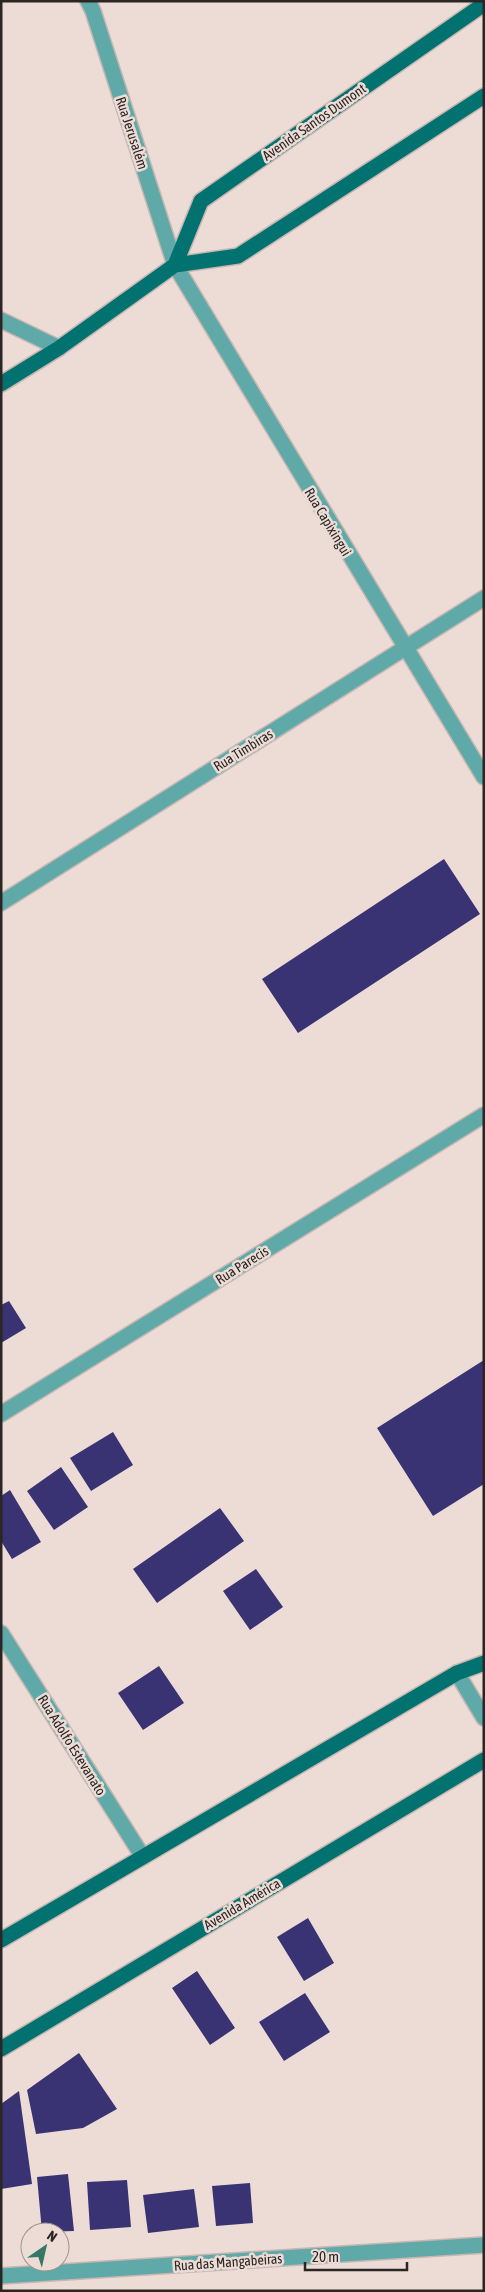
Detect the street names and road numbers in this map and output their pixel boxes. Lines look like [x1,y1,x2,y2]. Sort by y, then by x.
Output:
street label: Avenida Santos Dumont [259,80,369,164]
street label: Rua Jerusalém [113,95,151,171]
street label: Rua Capixingui [301,485,355,559]
street label: Rua Timbiras [211,726,275,774]
street label: Rua Parecis [213,1243,271,1287]
street label: Rua Adolfo Estevanato [35,1692,109,1798]
street label: Avenida América [201,1875,283,1933]
street label: Rua das Mangabeiras [173,2250,283,2274]

